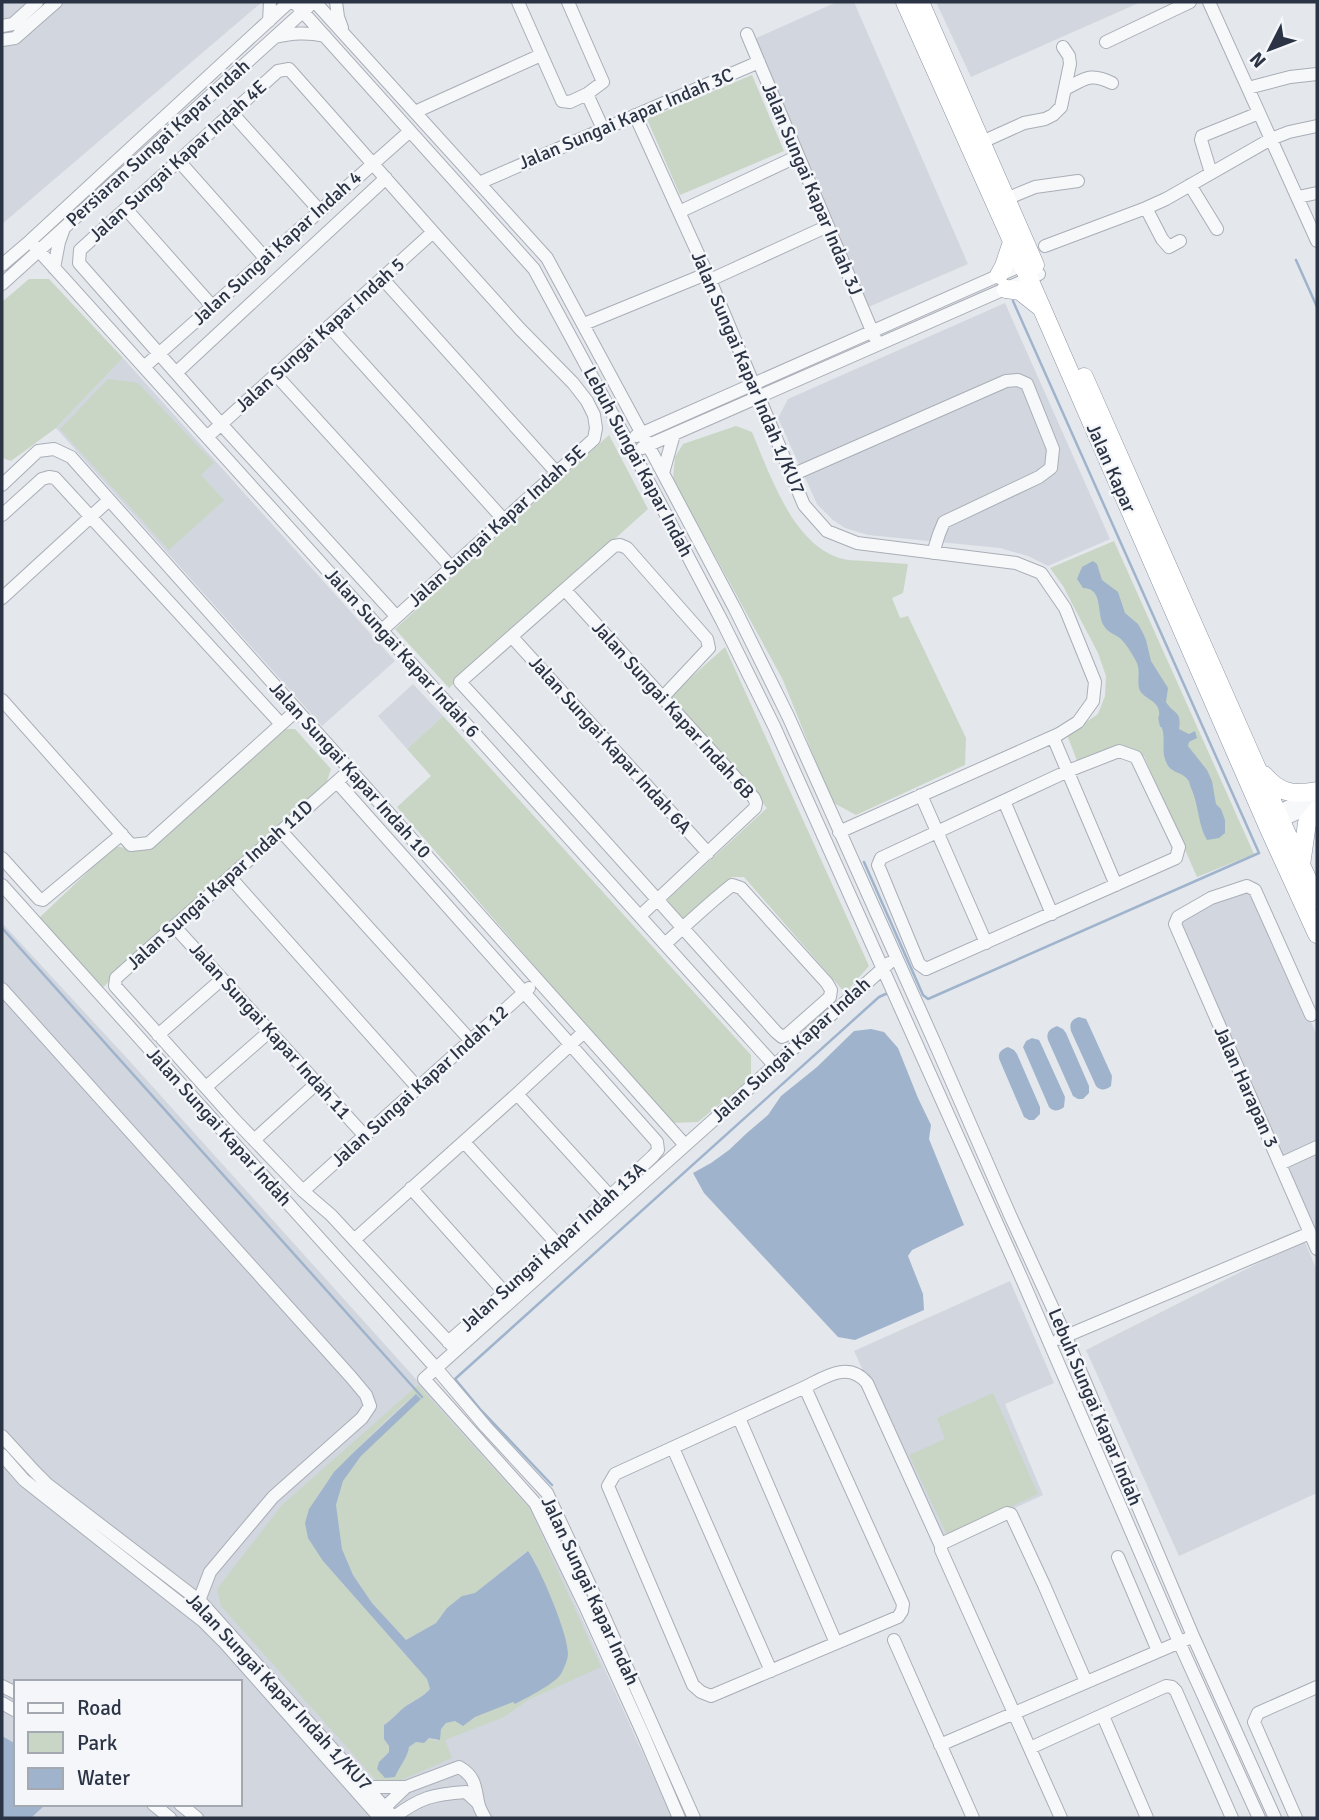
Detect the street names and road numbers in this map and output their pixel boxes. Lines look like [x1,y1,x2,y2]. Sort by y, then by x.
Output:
street label: Persiaran Sungai Kapar Indah [61,54,255,232]
street label: Jalan Sungai Kapar Indah 3C [515,63,737,175]
street label: Jalan Sungai Kapar Indah 4E [84,75,272,247]
street label: Jalan Sungai Kapar Indah 3J [756,79,868,299]
street label: Jalan Sungai Kapar Indah 4 [187,165,367,331]
street label: Jalan Sungai Kapar Indah 1/KU7 [686,248,810,498]
street label: Jalan Sungai Kapar Indah 5 [230,252,410,418]
street label: Lebuh Sungai Kapar Indah [578,363,698,561]
street label: Jalan Kapar [1081,420,1141,516]
street label: Jalan Sungai Kapar Indah 5E [403,440,591,612]
street label: Jalan Sungai Kapar Indah 6 [319,563,485,743]
street label: Jalan Sungai Kapar Indah 6B [587,616,759,804]
street label: Jalan Sungai Kapar Indah 6A [524,651,697,839]
street label: Jalan Sungai Kapar Indah 10 [264,676,436,864]
street label: Jalan Sungai Kapar Indah 11D [122,795,318,975]
street label: Jalan Sungai Kapar Indah 11 [184,937,356,1125]
street label: Jalan Sungai Kapar Indah [707,972,875,1128]
street label: Jalan Sungai Kapar Indah 12 [326,1000,514,1172]
street label: Jalan Harapan 3 [1208,1022,1284,1152]
street label: Jalan Sungai Kapar Indah [141,1043,297,1211]
street label: Jalan Sungai Kapar Indah 13A [455,1157,651,1337]
street label: Lebuh Sungai Kapar Indah [1043,1305,1147,1509]
street label: Jalan Sungai Kapar Indah [536,1493,644,1689]
street label: Jalan Sungai Kapar Indah 1/KU7 [181,1588,377,1796]

